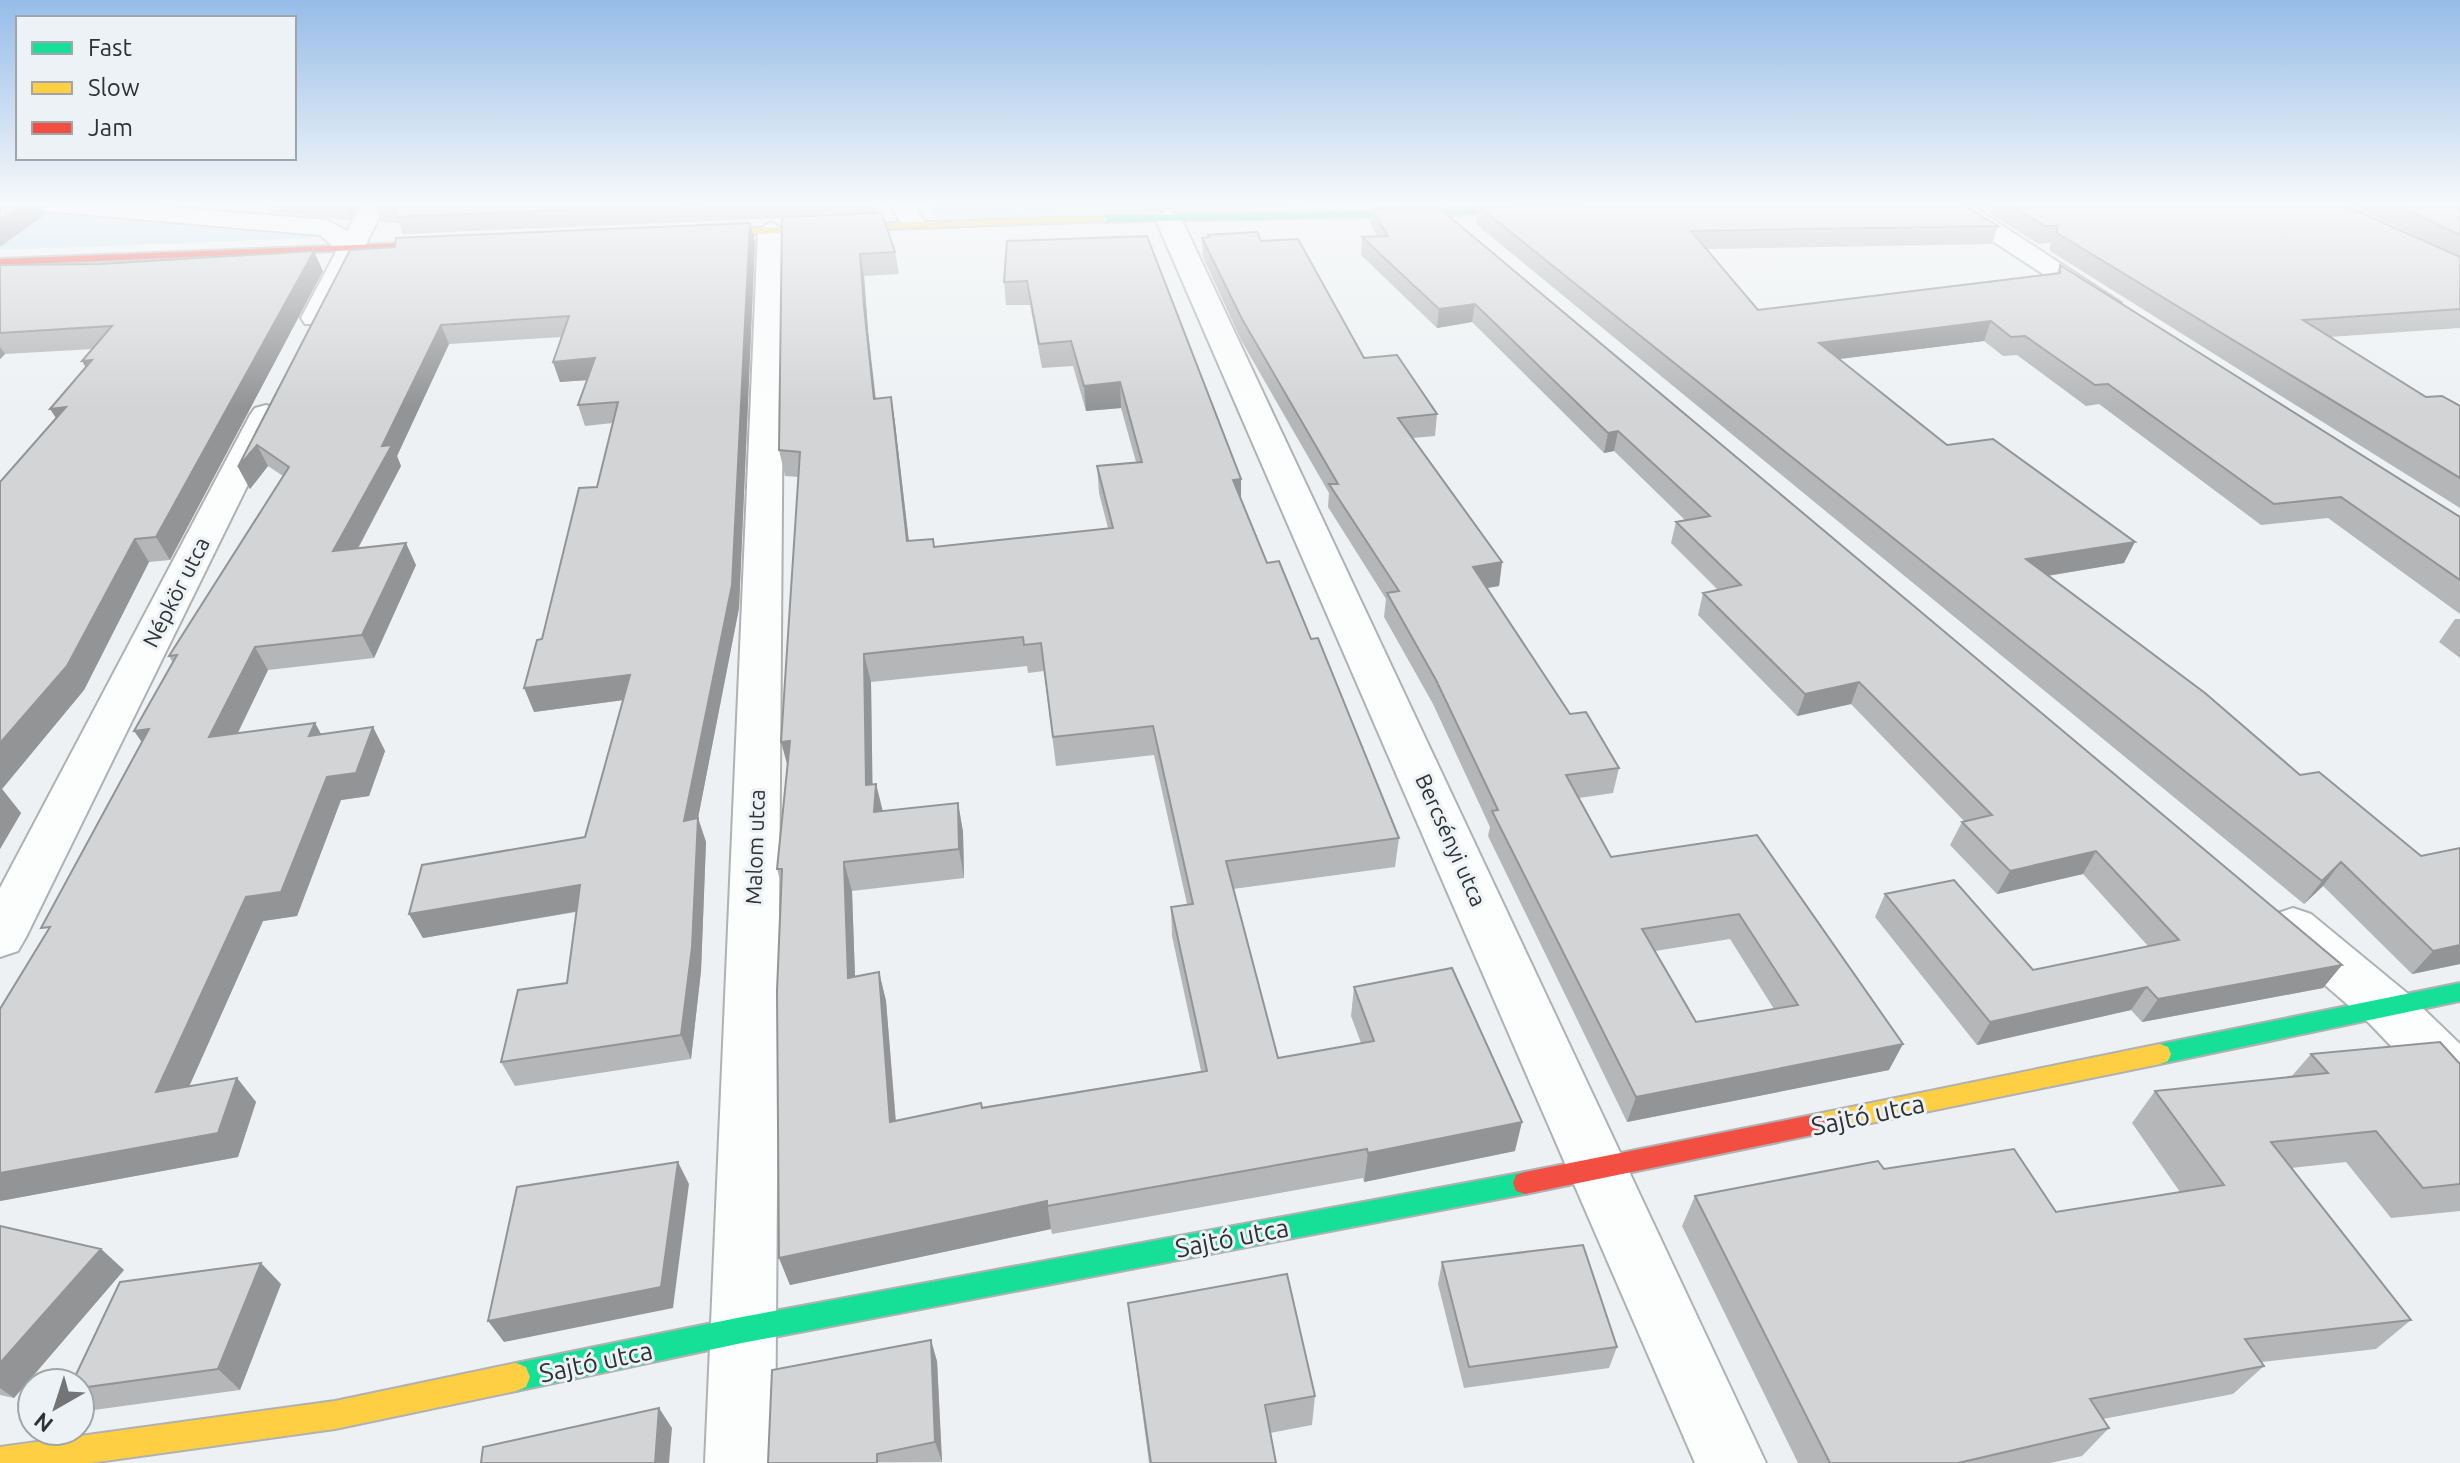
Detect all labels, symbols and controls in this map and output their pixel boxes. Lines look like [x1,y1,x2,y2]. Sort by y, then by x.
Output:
legend [16,16,296,160]
text: Fast [88,34,132,61]
text: Slow [88,74,140,101]
text: Jam [88,114,133,141]
street label: Népkör utca [137,533,214,651]
street label: Bercsényi utca [1411,770,1492,910]
street label: Malom utca [740,789,769,905]
street label: Sajtó utca [1809,1088,1927,1141]
street label: Sajtó utca [1173,1212,1291,1263]
street label: Sajtó utca [537,1335,655,1388]
north arrow [16,1367,96,1447]
text: N [29,1408,57,1438]

